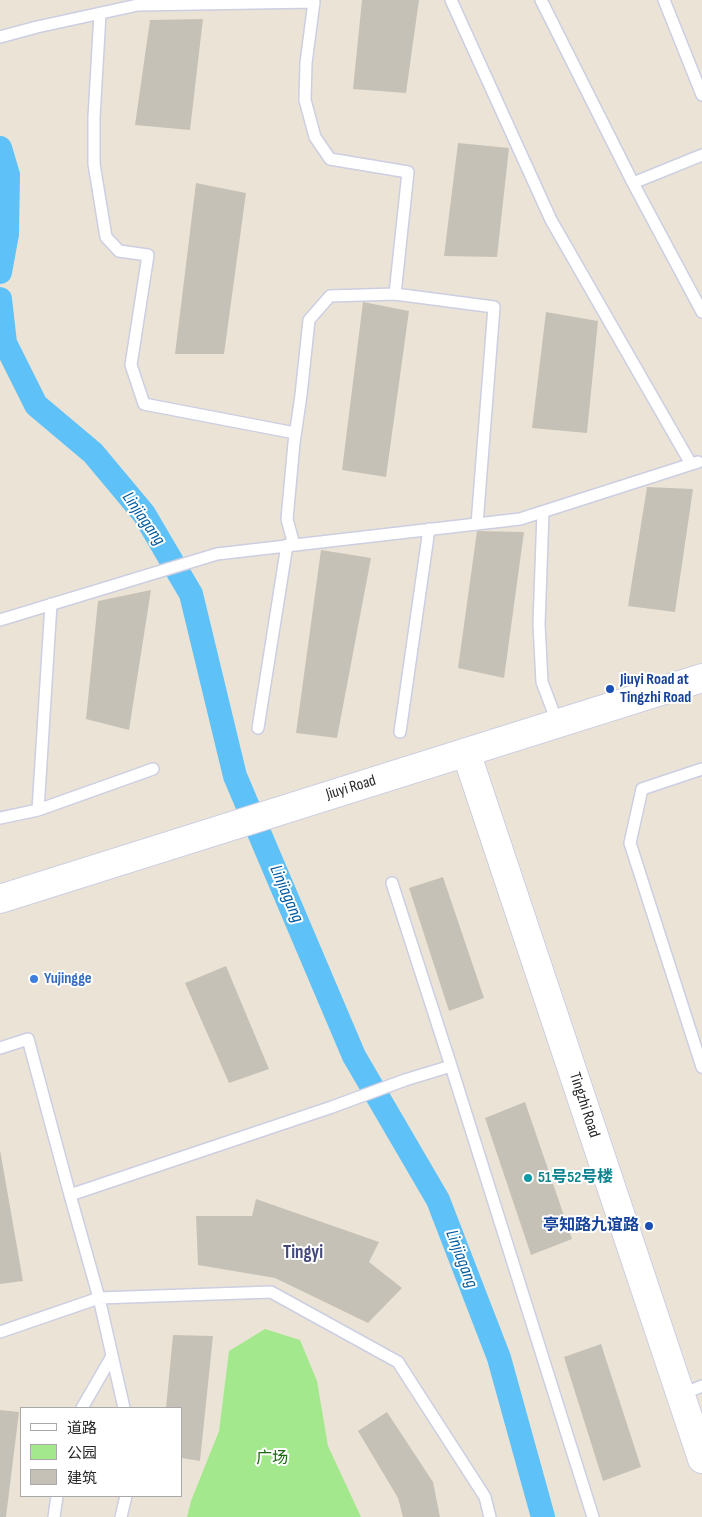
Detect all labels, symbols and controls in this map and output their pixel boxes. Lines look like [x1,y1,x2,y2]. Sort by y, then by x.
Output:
water label: Linjiagang [117,488,169,550]
place label: Jiuyi Road at Tingzhi Road [620,670,691,708]
marker: Jiuyi Road at Tingzhi Road [604,683,616,695]
street label: Jiuyi Road [324,771,378,805]
water label: Linjiagang [264,862,308,926]
place label: Yujingge [44,969,92,989]
marker: Yujingge [28,973,40,985]
street label: Tingzhi Road [564,1070,604,1140]
place label: 51号52号楼 [538,1168,613,1188]
marker: 51号52号楼 [522,1172,534,1184]
place label: 亭知路九谊路 [543,1216,639,1236]
marker: 亭知路九谊路 [643,1220,655,1232]
water label: Linjiagang [440,1227,482,1291]
district label: Tingyi [283,1242,323,1264]
legend [20,1407,182,1497]
text: 道路 [67,1419,97,1438]
text: 公园 [67,1444,97,1463]
park label: 广场 [256,1449,288,1469]
text: 建筑 [67,1469,97,1488]

